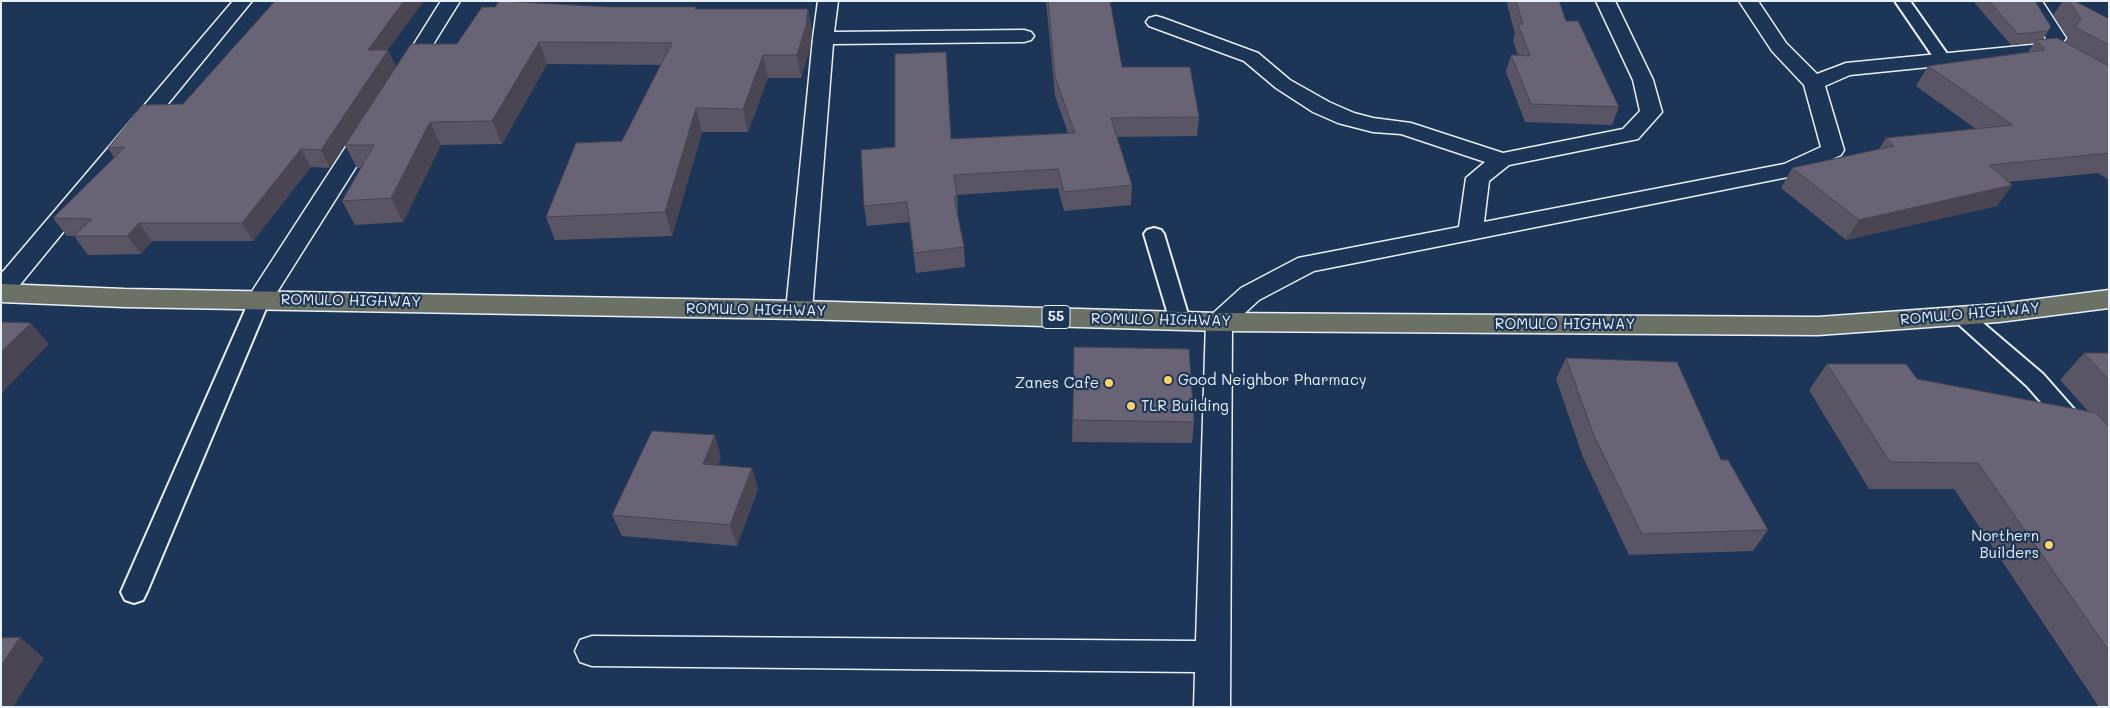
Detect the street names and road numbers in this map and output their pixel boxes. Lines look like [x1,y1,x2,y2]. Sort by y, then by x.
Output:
street label: ROMULO HIGHWAY [281,291,421,311]
street label: ROMULO HIGHWAY [1899,299,2041,329]
street label: ROMULO HIGHWAY [686,300,826,320]
road number: 55 [1042,306,1070,328]
street label: ROMULO HIGHWAY [1091,310,1231,330]
street label: ROMULO HIGHWAY [1495,315,1635,333]

